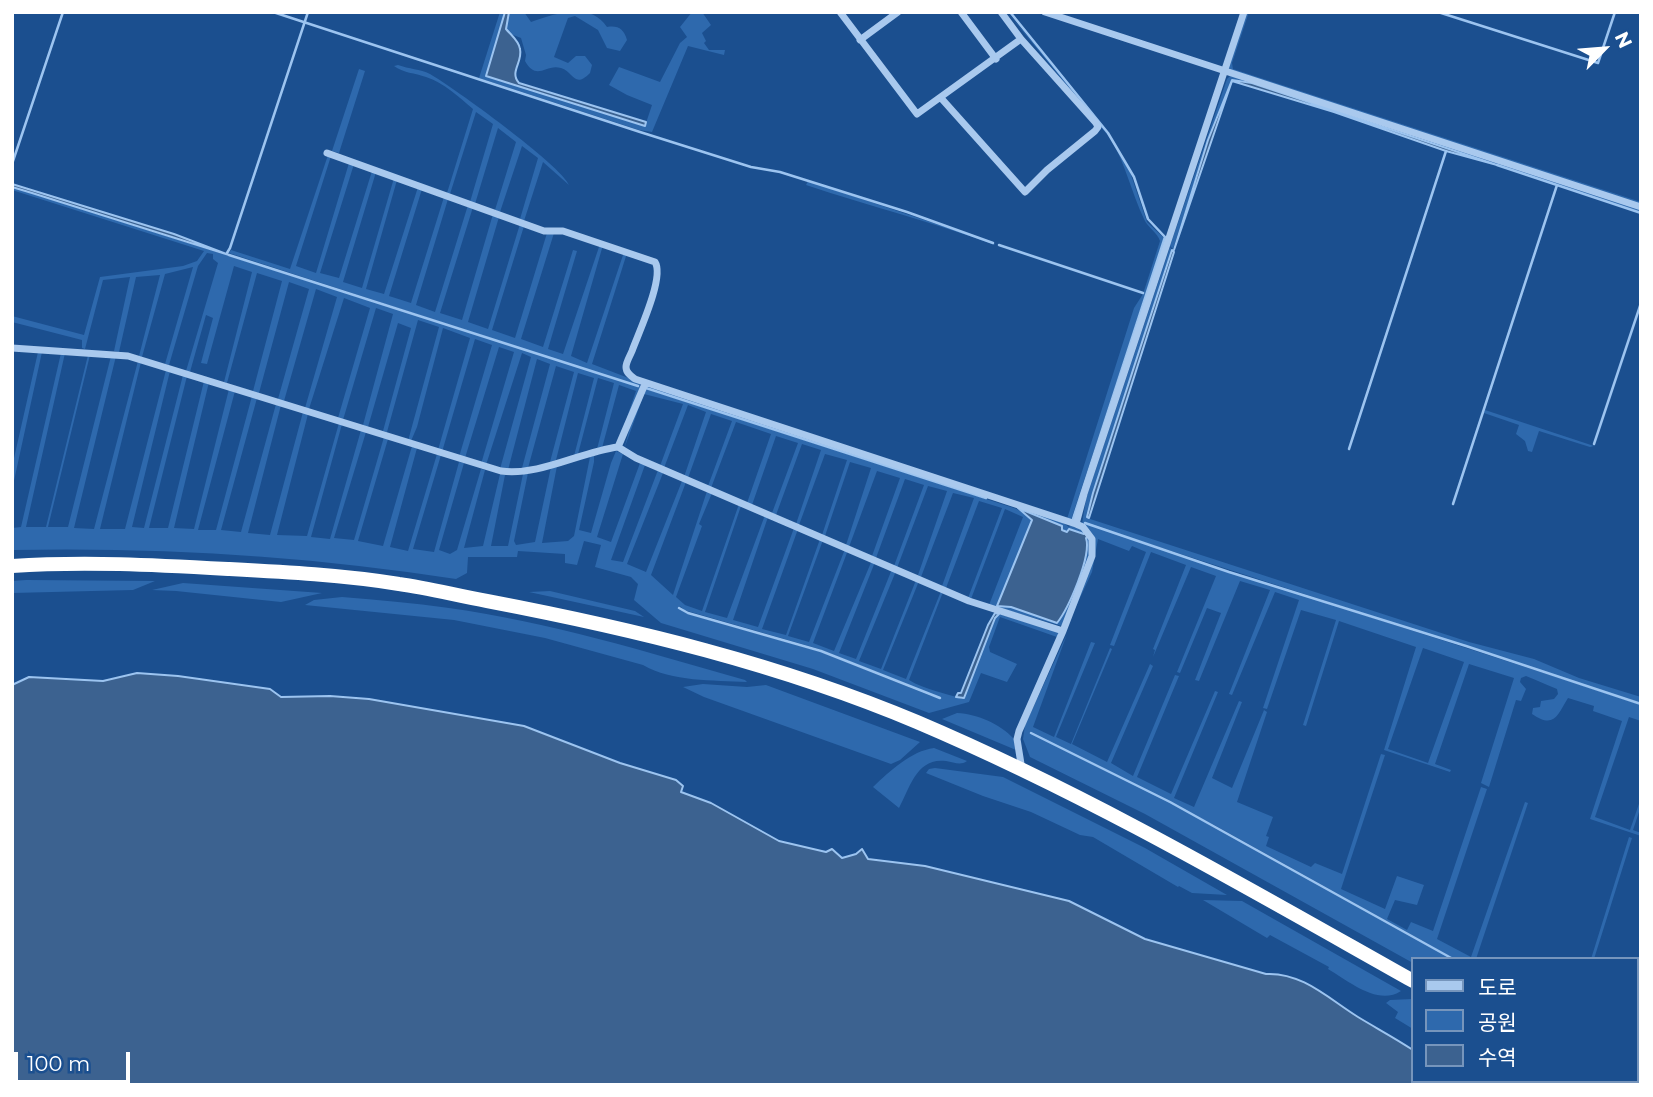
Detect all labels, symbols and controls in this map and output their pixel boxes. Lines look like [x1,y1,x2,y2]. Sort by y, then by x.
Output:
north arrow [1569,14,1639,84]
text: N [1610,28,1637,52]
legend [1412,957,1639,1083]
text: 도로 [1478,975,1517,1000]
text: 공원 [1478,1010,1517,1035]
scale bar [18,1038,133,1082]
text: 수역 [1478,1045,1517,1070]
text: 100 m [27,1051,90,1076]

